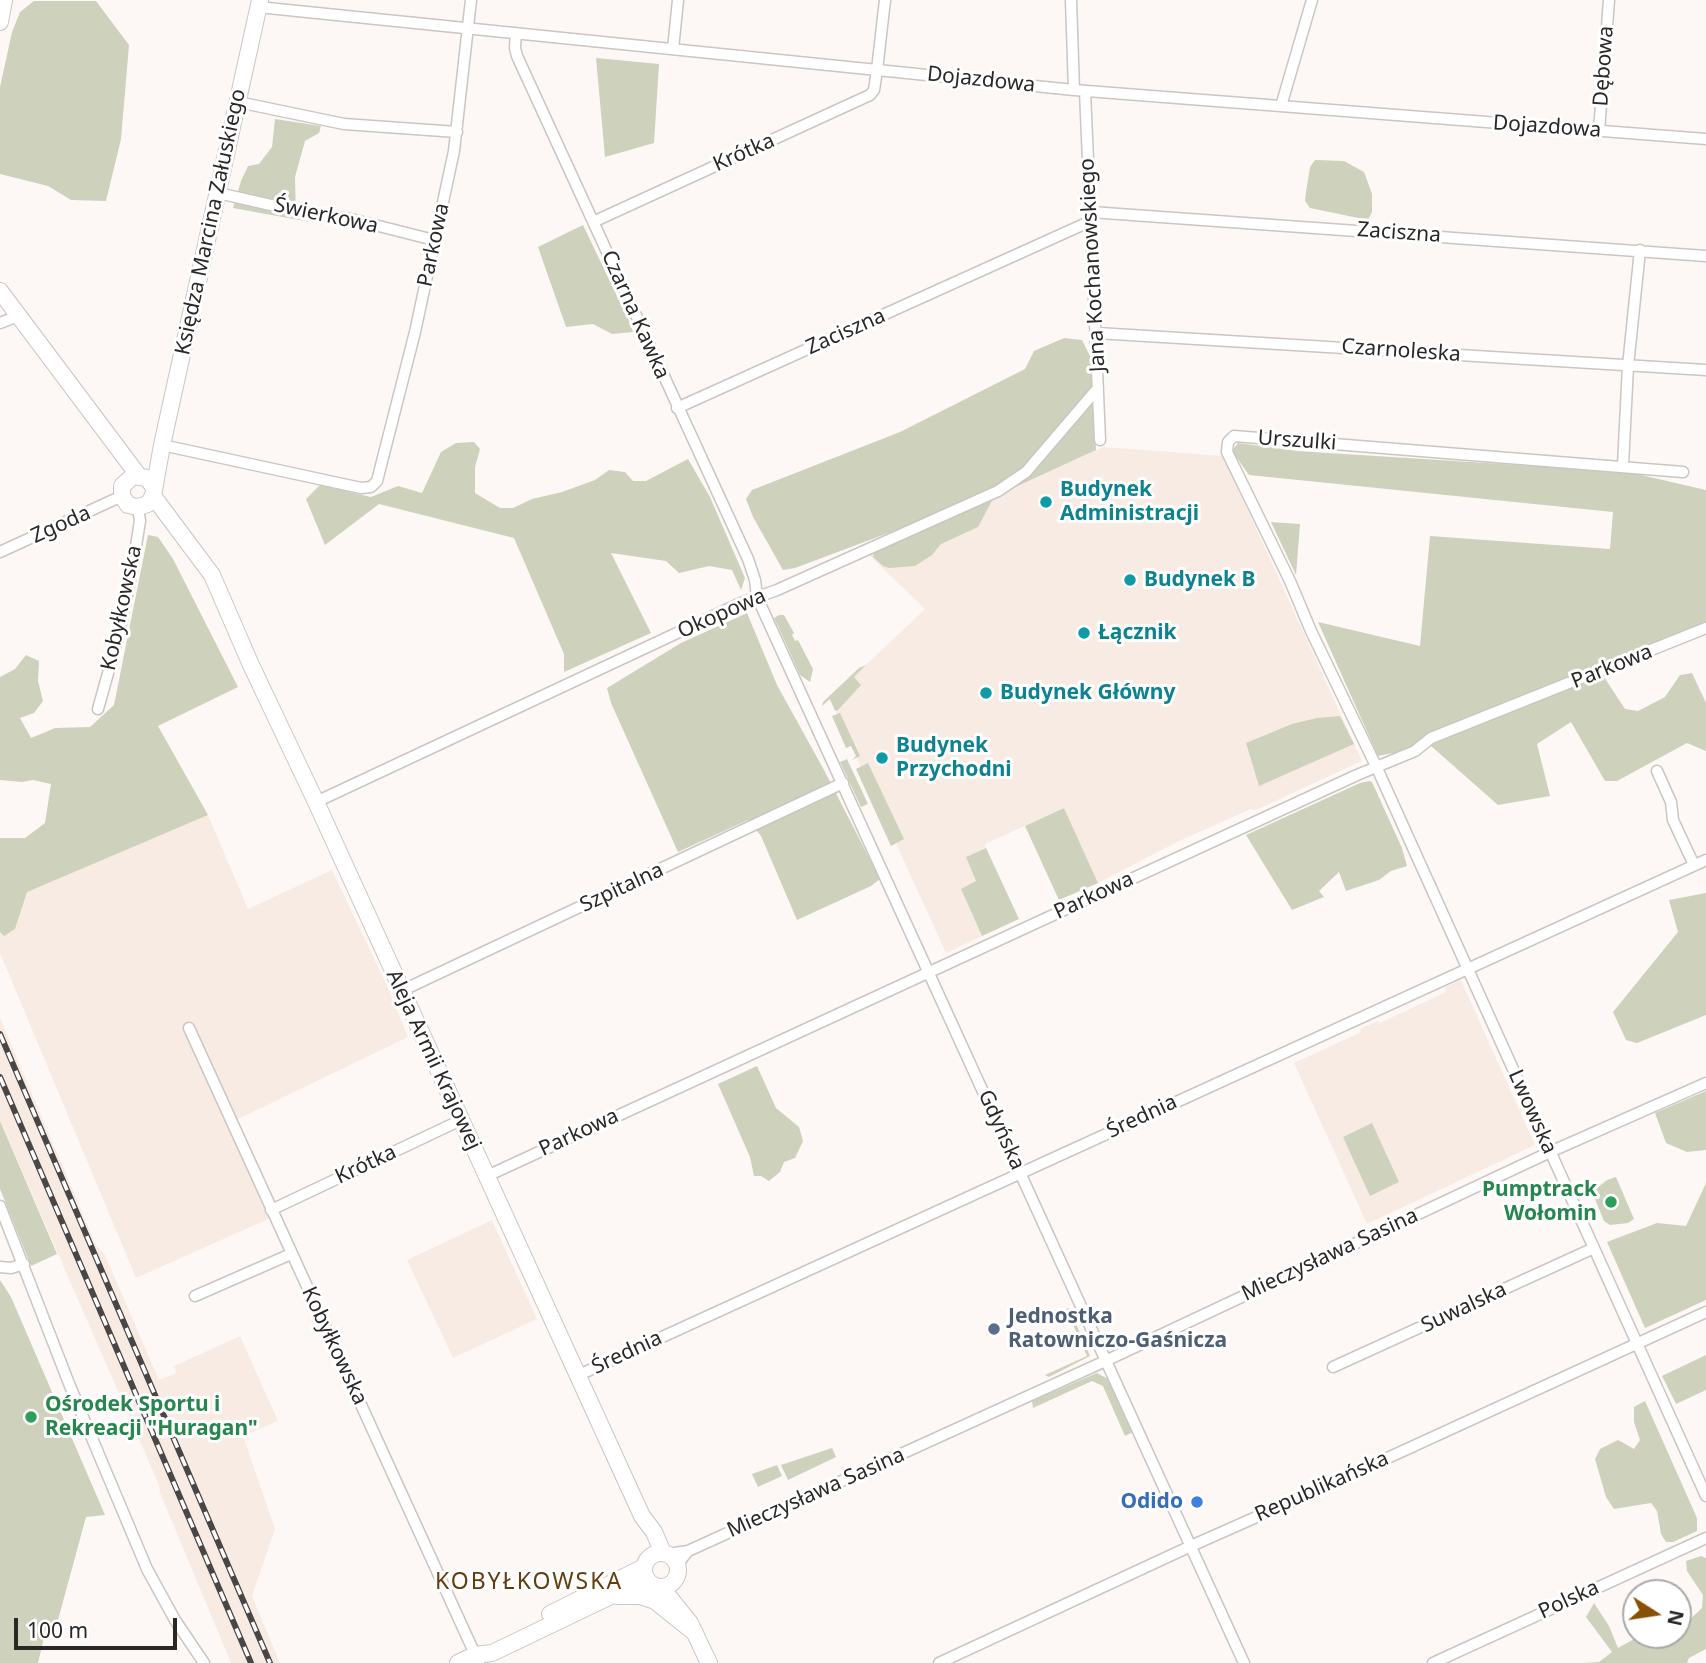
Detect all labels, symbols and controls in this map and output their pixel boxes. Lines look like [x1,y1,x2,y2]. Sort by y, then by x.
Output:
street label: Dębowa [1589,25,1619,107]
street label: Dojazdowa [926,62,1036,98]
street label: Księdza Marcina Załuskiego [170,87,252,357]
street label: Dojazdowa [1492,111,1602,143]
street label: Krótka [709,128,779,178]
street label: Jana Kochanowskiego [1075,157,1111,373]
street label: Świerkowa [272,193,380,239]
street label: Parkowa [413,201,455,289]
street label: Zaciszna [1356,218,1442,248]
street label: Czarna Kawka [595,247,675,383]
street label: Zaciszna [803,303,889,361]
street label: Czarnoleska [1340,334,1462,368]
street label: Urszulki [1257,426,1337,456]
place label: Budynek Administracji [1060,477,1199,527]
marker: Budynek Administracji [1038,494,1054,510]
street label: Zgoda [27,501,95,549]
street label: Kobyłkowska [96,543,148,673]
place label: Budynek B [1144,567,1256,593]
marker: Budynek B [1122,572,1138,588]
street label: Okopowa [674,583,770,645]
place label: Łącznik [1098,620,1177,646]
marker: Łącznik [1076,625,1092,641]
street label: Parkowa [1568,639,1656,695]
place label: Budynek Główny [1000,680,1175,706]
marker: Budynek Główny [978,685,994,701]
place label: Budynek Przychodni [896,733,1012,783]
marker: Budynek Przychodni [874,750,890,766]
street label: Szpitalna [576,858,668,918]
street label: Parkowa [1050,867,1138,925]
street label: Aleja Armii Krajowej [380,966,486,1154]
street label: Lwowska [1502,1066,1562,1158]
street label: Gdyńska [972,1086,1030,1174]
street label: Średnia [1103,1090,1181,1144]
street label: Parkowa [535,1104,623,1162]
street label: Krótka [331,1140,401,1190]
place label: Pumptrack Wołomin [1482,1177,1597,1227]
marker: Pumptrack Wołomin [1603,1194,1619,1210]
street label: Mieczysława Sasina [1238,1203,1422,1307]
street label: Suwalska [1417,1277,1511,1339]
street label: Kobyłkowska [296,1283,372,1409]
place label: Jednostka Ratowniczo-Gaśnicza [1008,1304,1227,1354]
marker: Jednostka Ratowniczo-Gaśnicza [986,1321,1002,1337]
street label: Średnia [588,1326,666,1380]
place label: Ośrodek Sportu i Rekreacji "Huragan" [45,1392,258,1442]
marker: Ośrodek Sportu i Rekreacji "Huragan" [23,1409,39,1425]
street label: Mieczysława Sasina [723,1443,909,1543]
street label: Republikańska [1251,1446,1393,1528]
place label: Odido [1120,1489,1183,1515]
marker: Odido [1189,1494,1205,1510]
district label: KOBYŁKOWSKA [436,1568,622,1596]
street label: Polska [1535,1575,1603,1625]
north arrow [1622,1579,1692,1649]
scale bar [18,1604,180,1648]
text: N [1661,1608,1690,1628]
text: 100 m [27,1616,88,1644]

